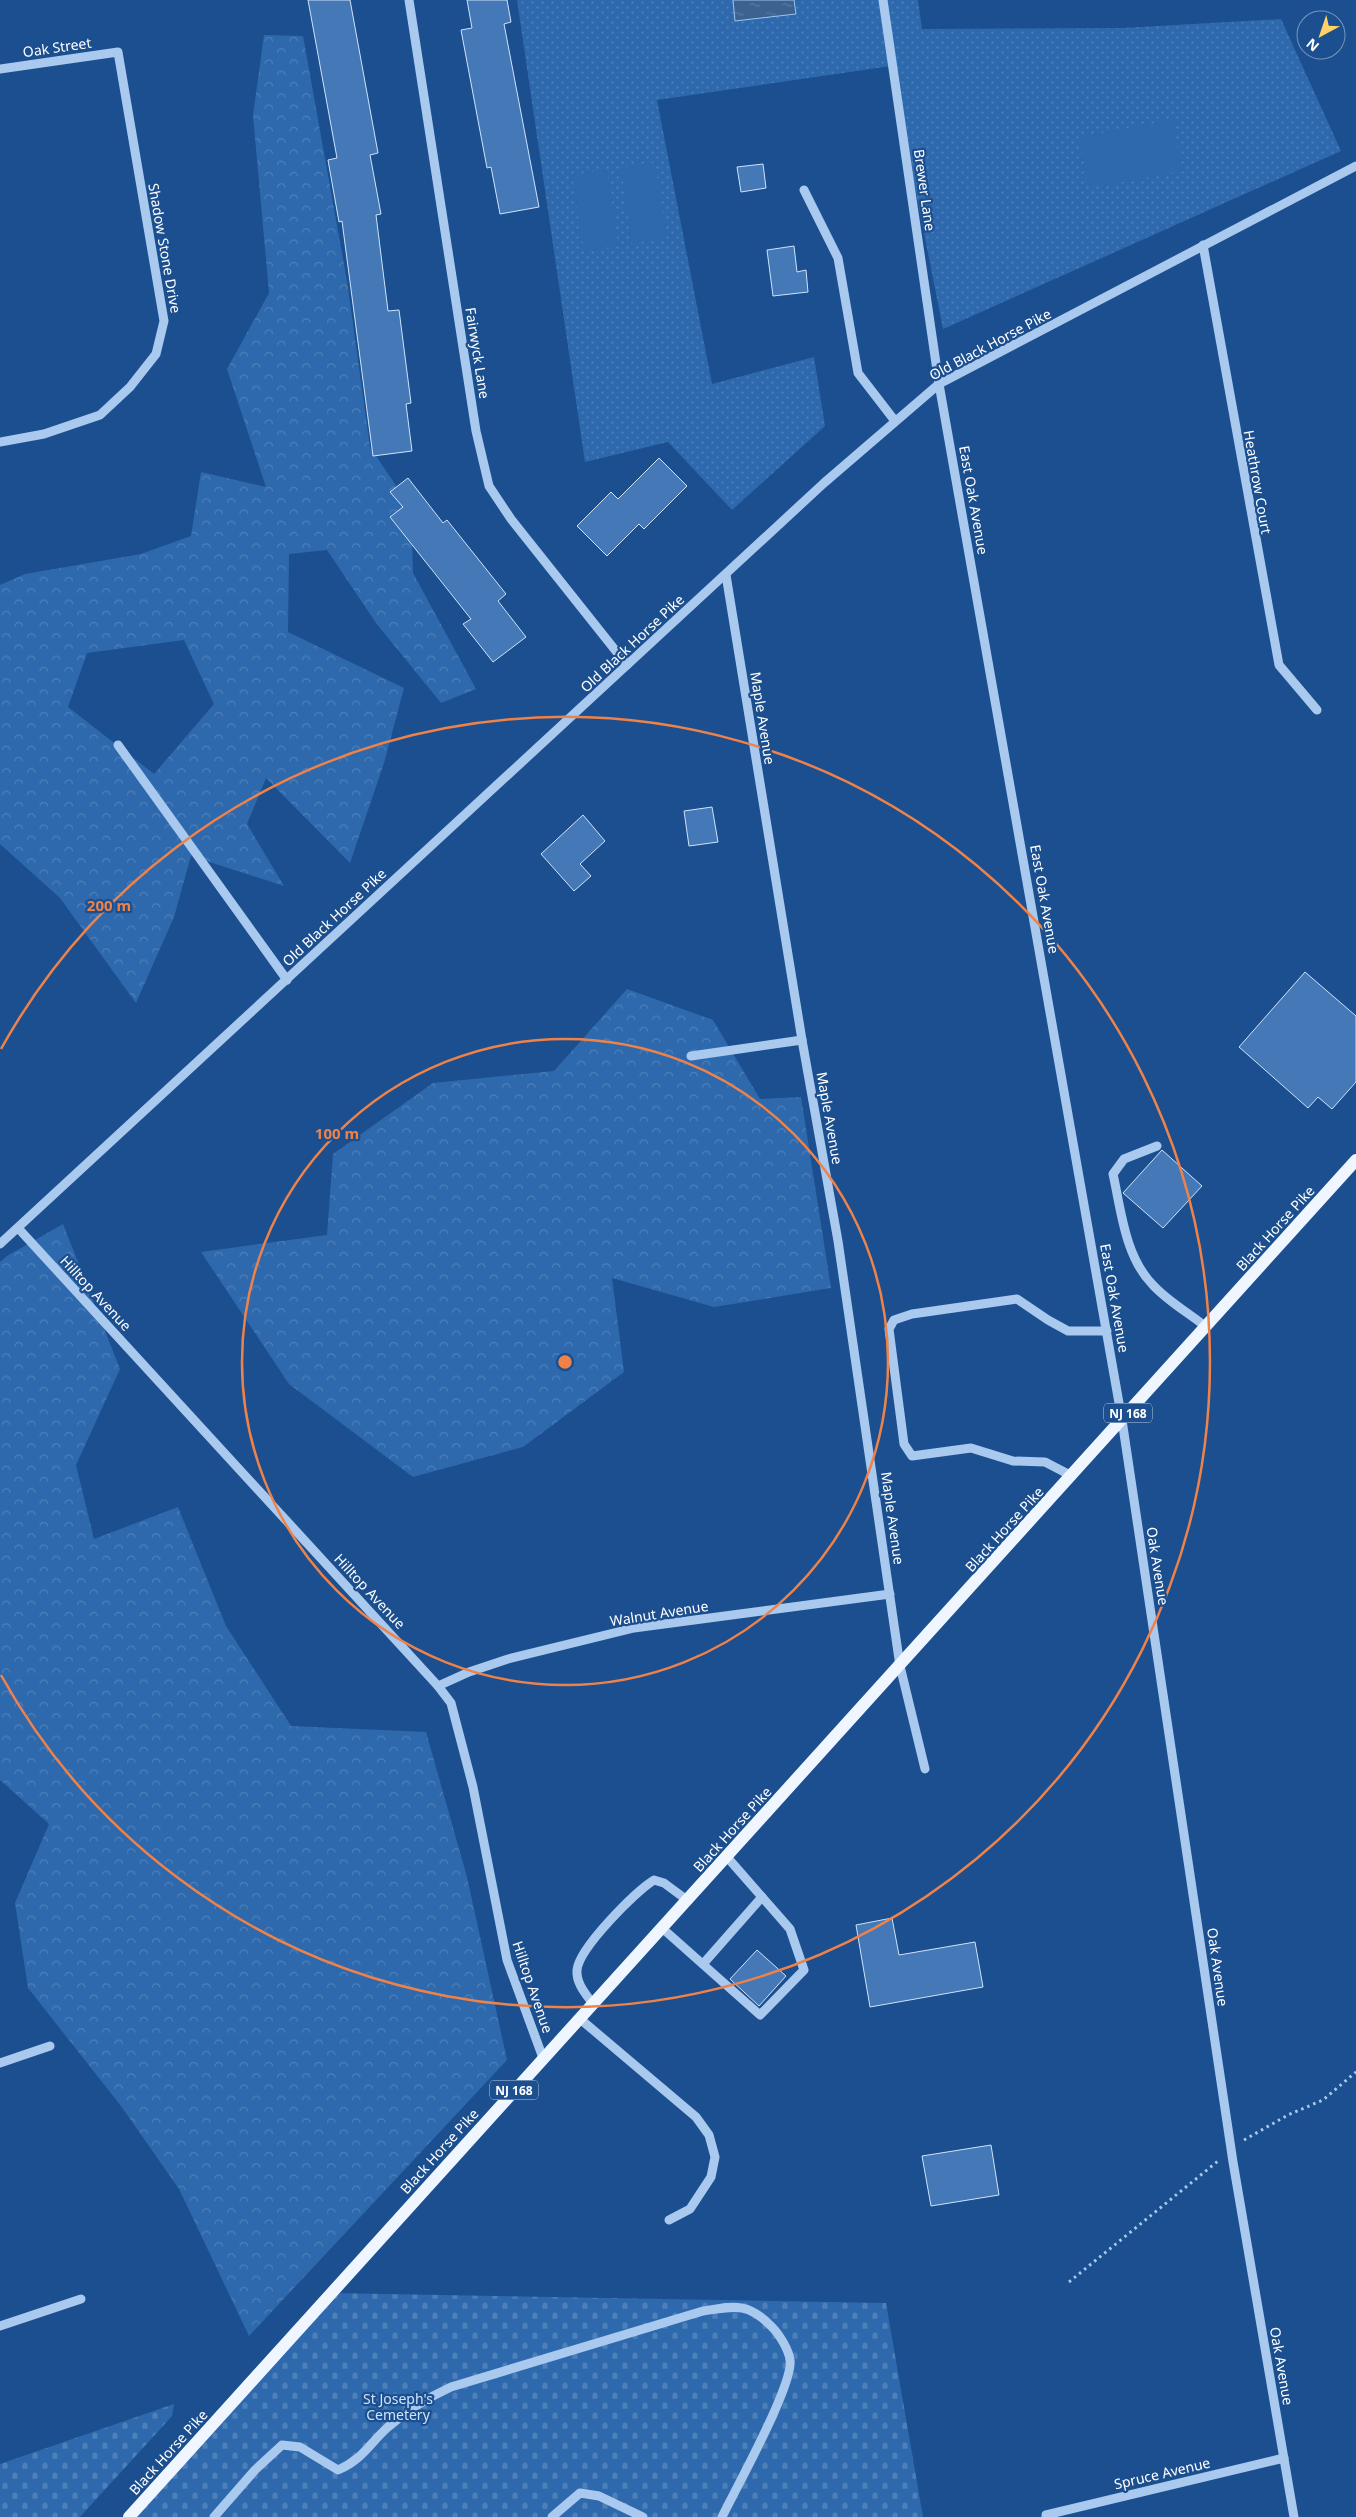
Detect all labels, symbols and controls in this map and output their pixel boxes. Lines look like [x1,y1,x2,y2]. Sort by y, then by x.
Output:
north arrow [1296,10,1346,60]
street label: Oak Street [22,33,92,61]
text: N [1302,34,1323,56]
street label: Brewer Lane [910,148,940,232]
street label: Shadow Stone Drive [144,182,186,315]
street label: Old Black Horse Pike [926,304,1054,384]
street label: Fairwyck Lane [461,306,495,400]
street label: Heathrow Court [1240,429,1276,535]
street label: East Oak Avenue [955,444,993,556]
street label: Old Black Horse Pike [576,590,688,696]
street label: Maple Avenue [746,670,780,766]
street label: East Oak Avenue [1026,843,1064,955]
street label: Old Black Horse Pike [278,864,390,970]
text: 200 m [87,895,131,915]
street label: Maple Avenue [813,1070,847,1166]
text: 100 m [315,1123,359,1143]
street label: Black Horse Pike [1232,1181,1319,1275]
street label: East Oak Avenue [1096,1242,1134,1354]
street label: Hilltop Avenue [56,1251,136,1335]
centre of rings [556,1353,574,1371]
road number: NJ 168 [1104,1404,1152,1422]
street label: Maple Avenue [877,1470,909,1566]
street label: Black Horse Pike [961,1482,1048,1576]
street label: Oak Avenue [1142,1525,1174,1607]
street label: Hilltop Avenue [330,1549,410,1633]
street label: Walnut Avenue [608,1596,710,1630]
street label: Black Horse Pike [689,1782,776,1876]
street label: Oak Avenue [1203,1927,1233,2008]
street label: Hilltop Avenue [508,1938,558,2036]
road number: NJ 168 [490,2080,538,2100]
street label: Black Horse Pike [396,2104,483,2198]
street label: Oak Avenue [1266,2325,1298,2407]
park label: St Joseph's Cemetery [363,2389,433,2424]
street label: Black Horse Pike [125,2405,212,2499]
street label: Spruce Avenue [1112,2453,1212,2493]

